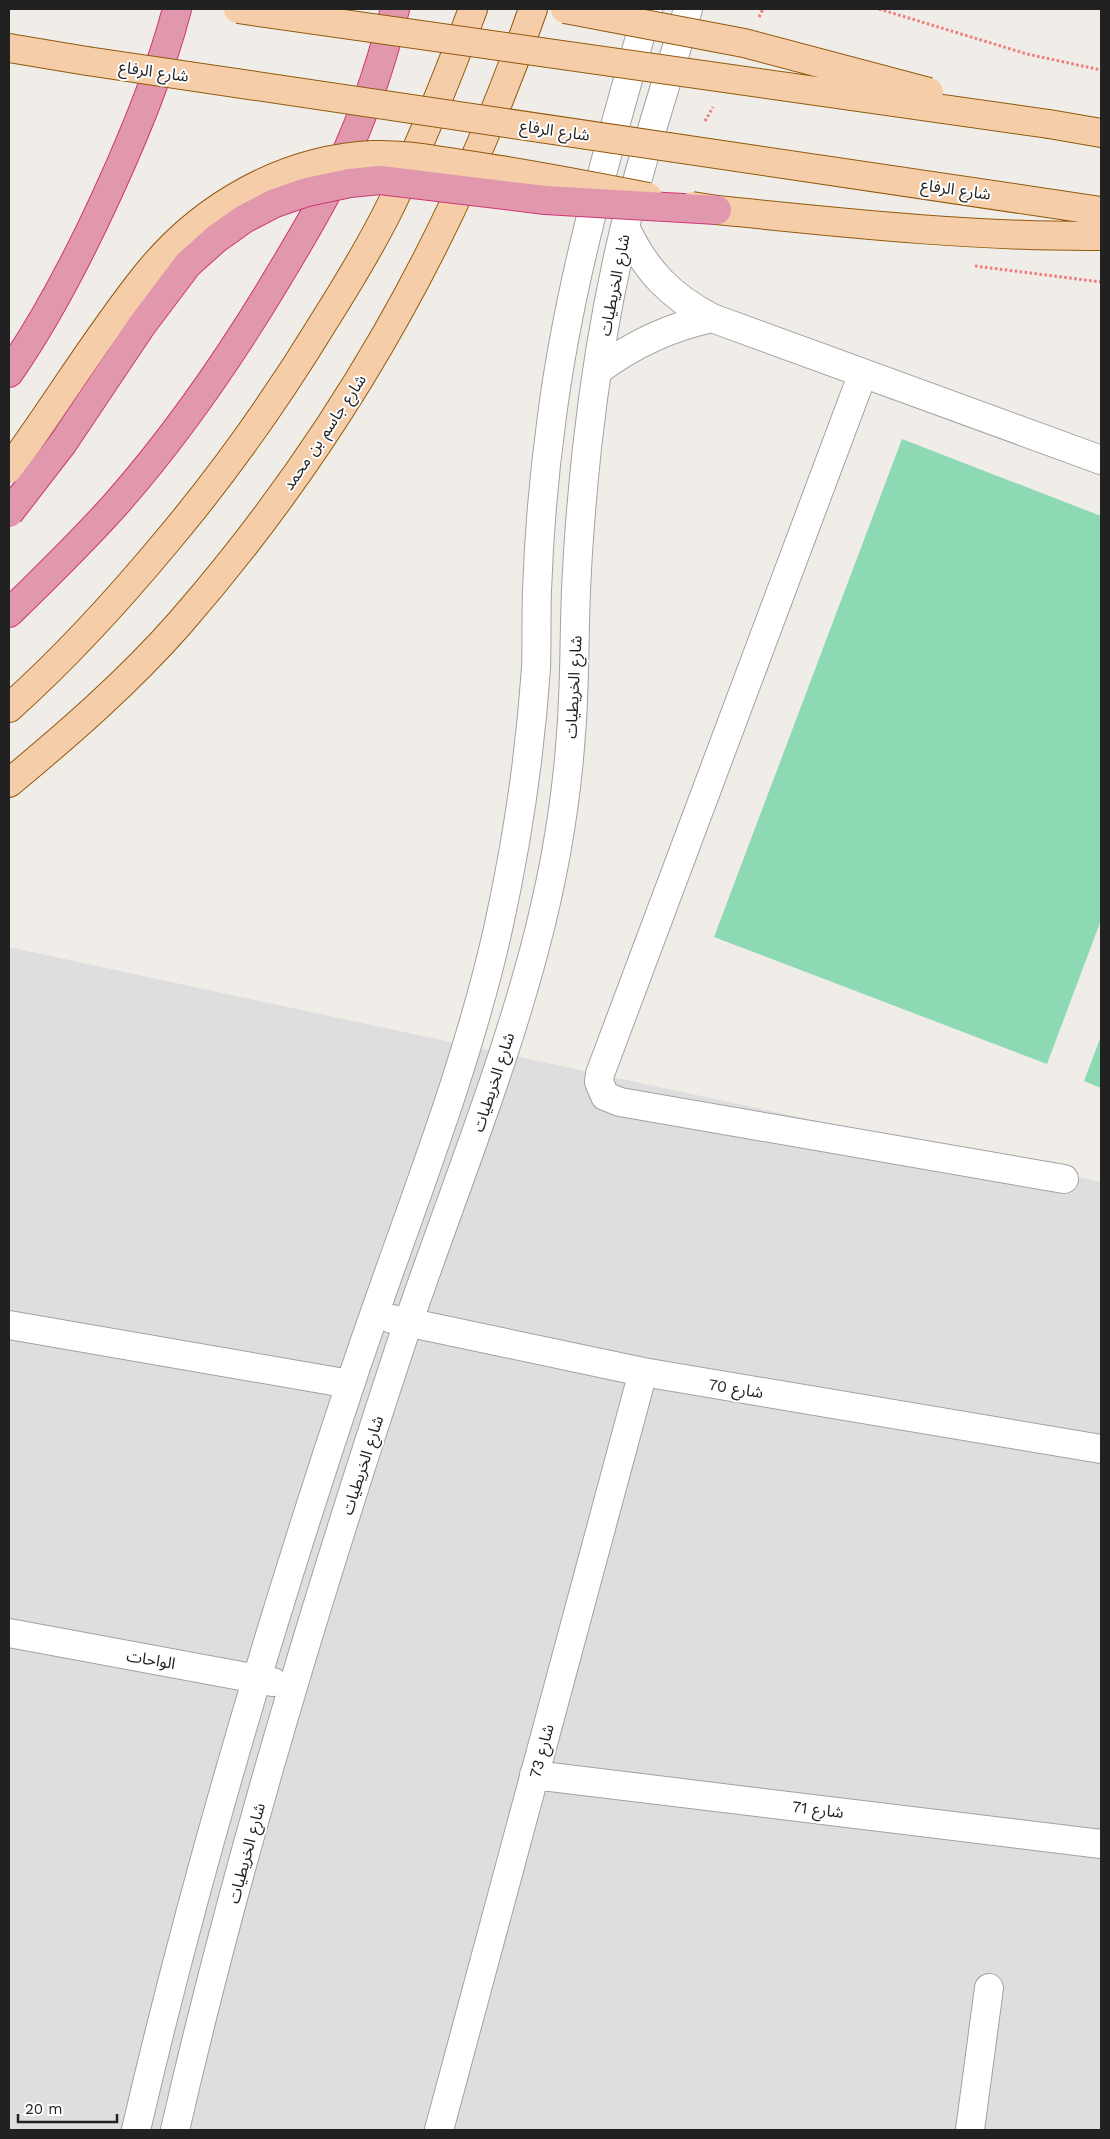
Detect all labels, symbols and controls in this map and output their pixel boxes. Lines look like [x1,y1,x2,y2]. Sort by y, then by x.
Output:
street label: شارع الرفاع [117,57,190,89]
street label: شارع الرفاع [518,116,591,148]
street label: شارع الرفاع [919,175,992,207]
street label: شارع الخريطيات [595,233,637,338]
street label: شارع جاسم بن محمد [279,371,373,495]
street label: شارع الخريطيات [561,635,589,739]
street label: شارع الخريطيات [468,1030,521,1135]
street label: شارع 70 [707,1375,765,1405]
street label: شارع الخريطيات [337,1413,390,1518]
street label: الواحات [125,1646,177,1673]
street label: شارع 73 [525,1722,561,1781]
street label: شارع 71 [791,1797,845,1825]
street label: شارع الخريطيات [224,1801,272,1906]
scale bar [18,2092,116,2124]
text: 20 m [25,2100,63,2118]

